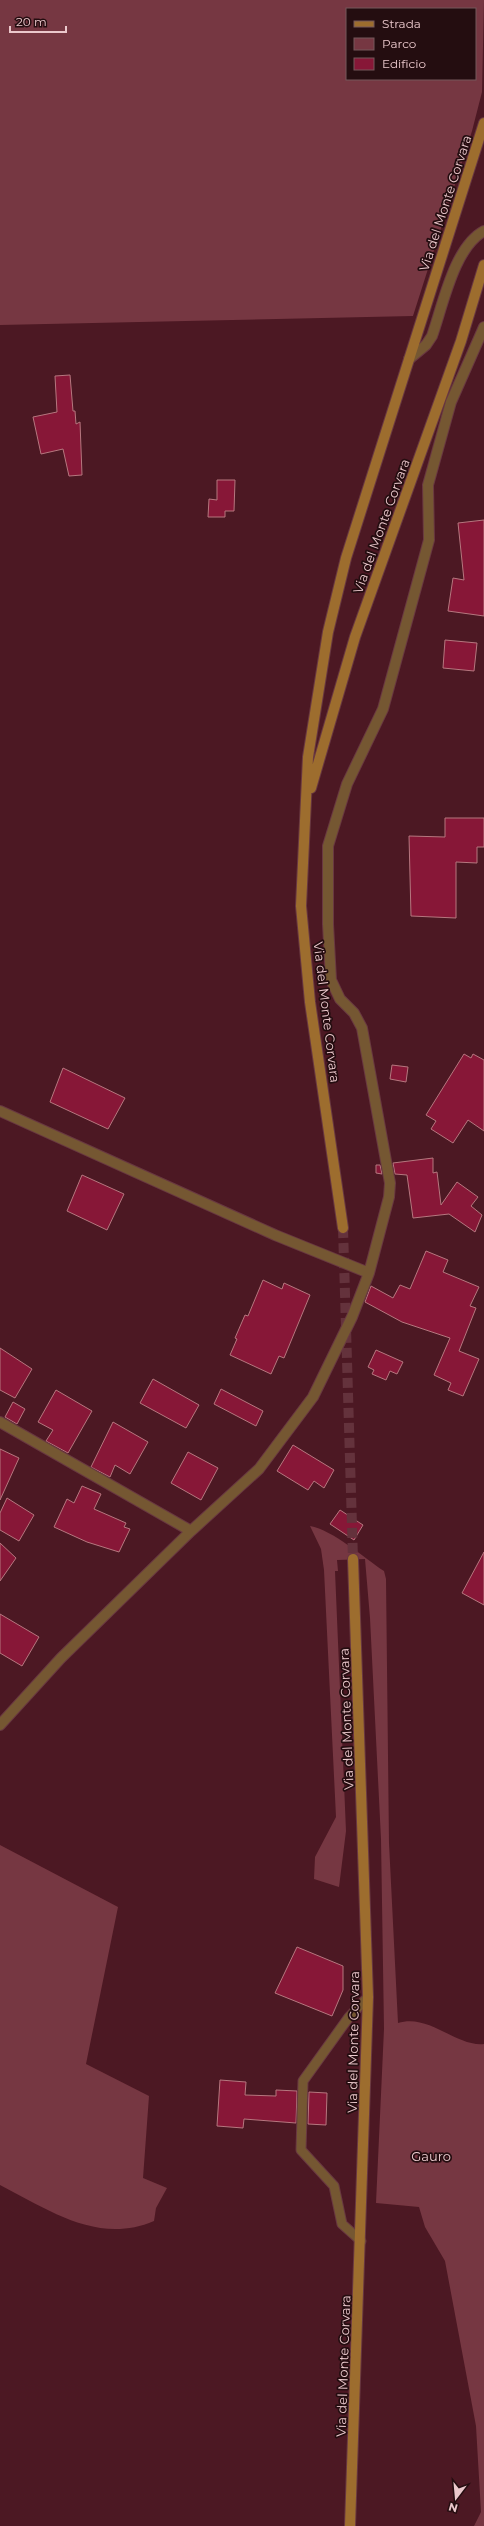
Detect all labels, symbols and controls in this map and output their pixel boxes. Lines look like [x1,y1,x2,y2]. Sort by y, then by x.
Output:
scale bar [10,8,66,34]
legend [346,8,476,80]
text: 20 m [16,14,47,29]
text: Strada [382,16,421,31]
text: Parco [382,36,416,51]
text: Edificio [382,56,426,71]
street label: Via del Monte Corvara [415,133,475,273]
street label: Via del Monte Corvara [349,457,413,595]
street label: Via del Monte Corvara [310,941,344,1083]
street label: Via del Monte Corvara [336,1648,356,1790]
street label: Via del Monte Corvara [344,1971,362,2113]
park label: Gauro [411,2148,451,2164]
street label: Via del Monte Corvara [333,2295,353,2437]
north arrow [436,2478,476,2518]
text: N [447,2500,459,2516]

